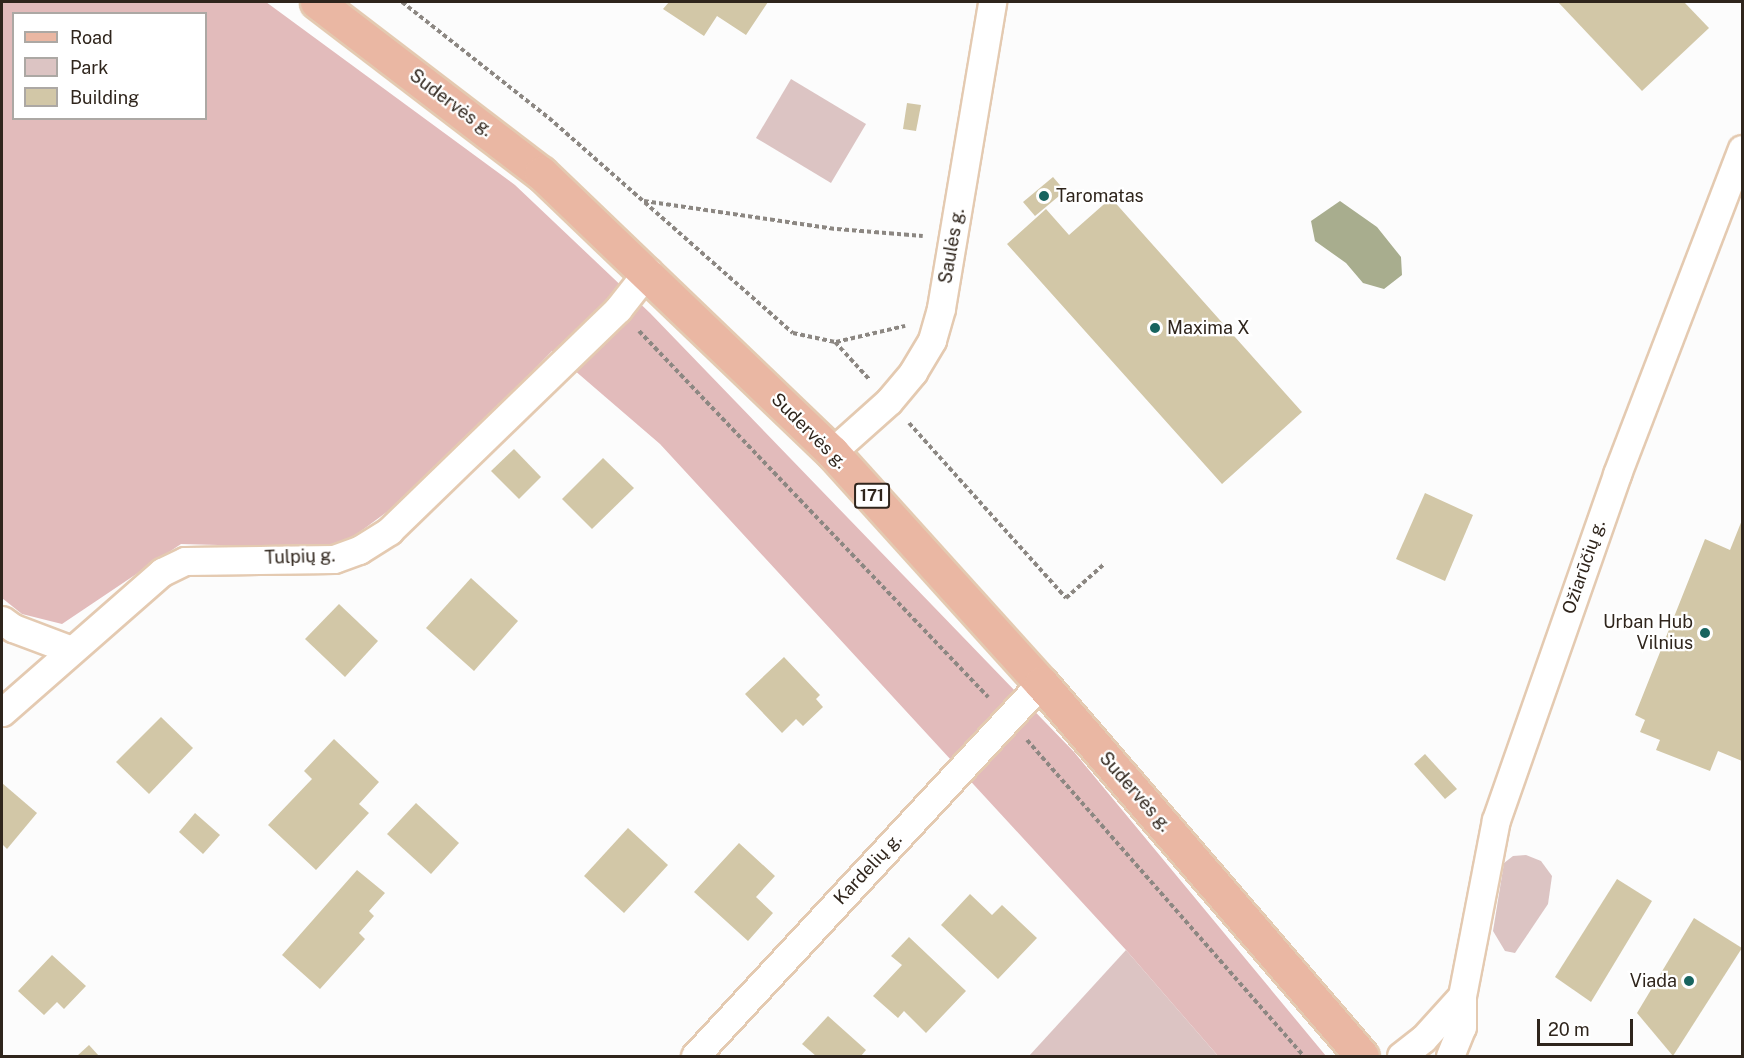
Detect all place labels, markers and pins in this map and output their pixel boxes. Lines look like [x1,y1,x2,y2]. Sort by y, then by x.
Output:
place label: Taromatas [1056,185,1144,207]
marker: Taromatas [1037,189,1051,203]
place label: Maxima X [1167,317,1250,339]
marker: Maxima X [1148,321,1162,335]
place label: Urban Hub Vilnius [1603,612,1693,654]
marker: Urban Hub Vilnius [1698,626,1712,640]
place label: Viada [1630,970,1677,992]
marker: Viada [1682,974,1696,988]

